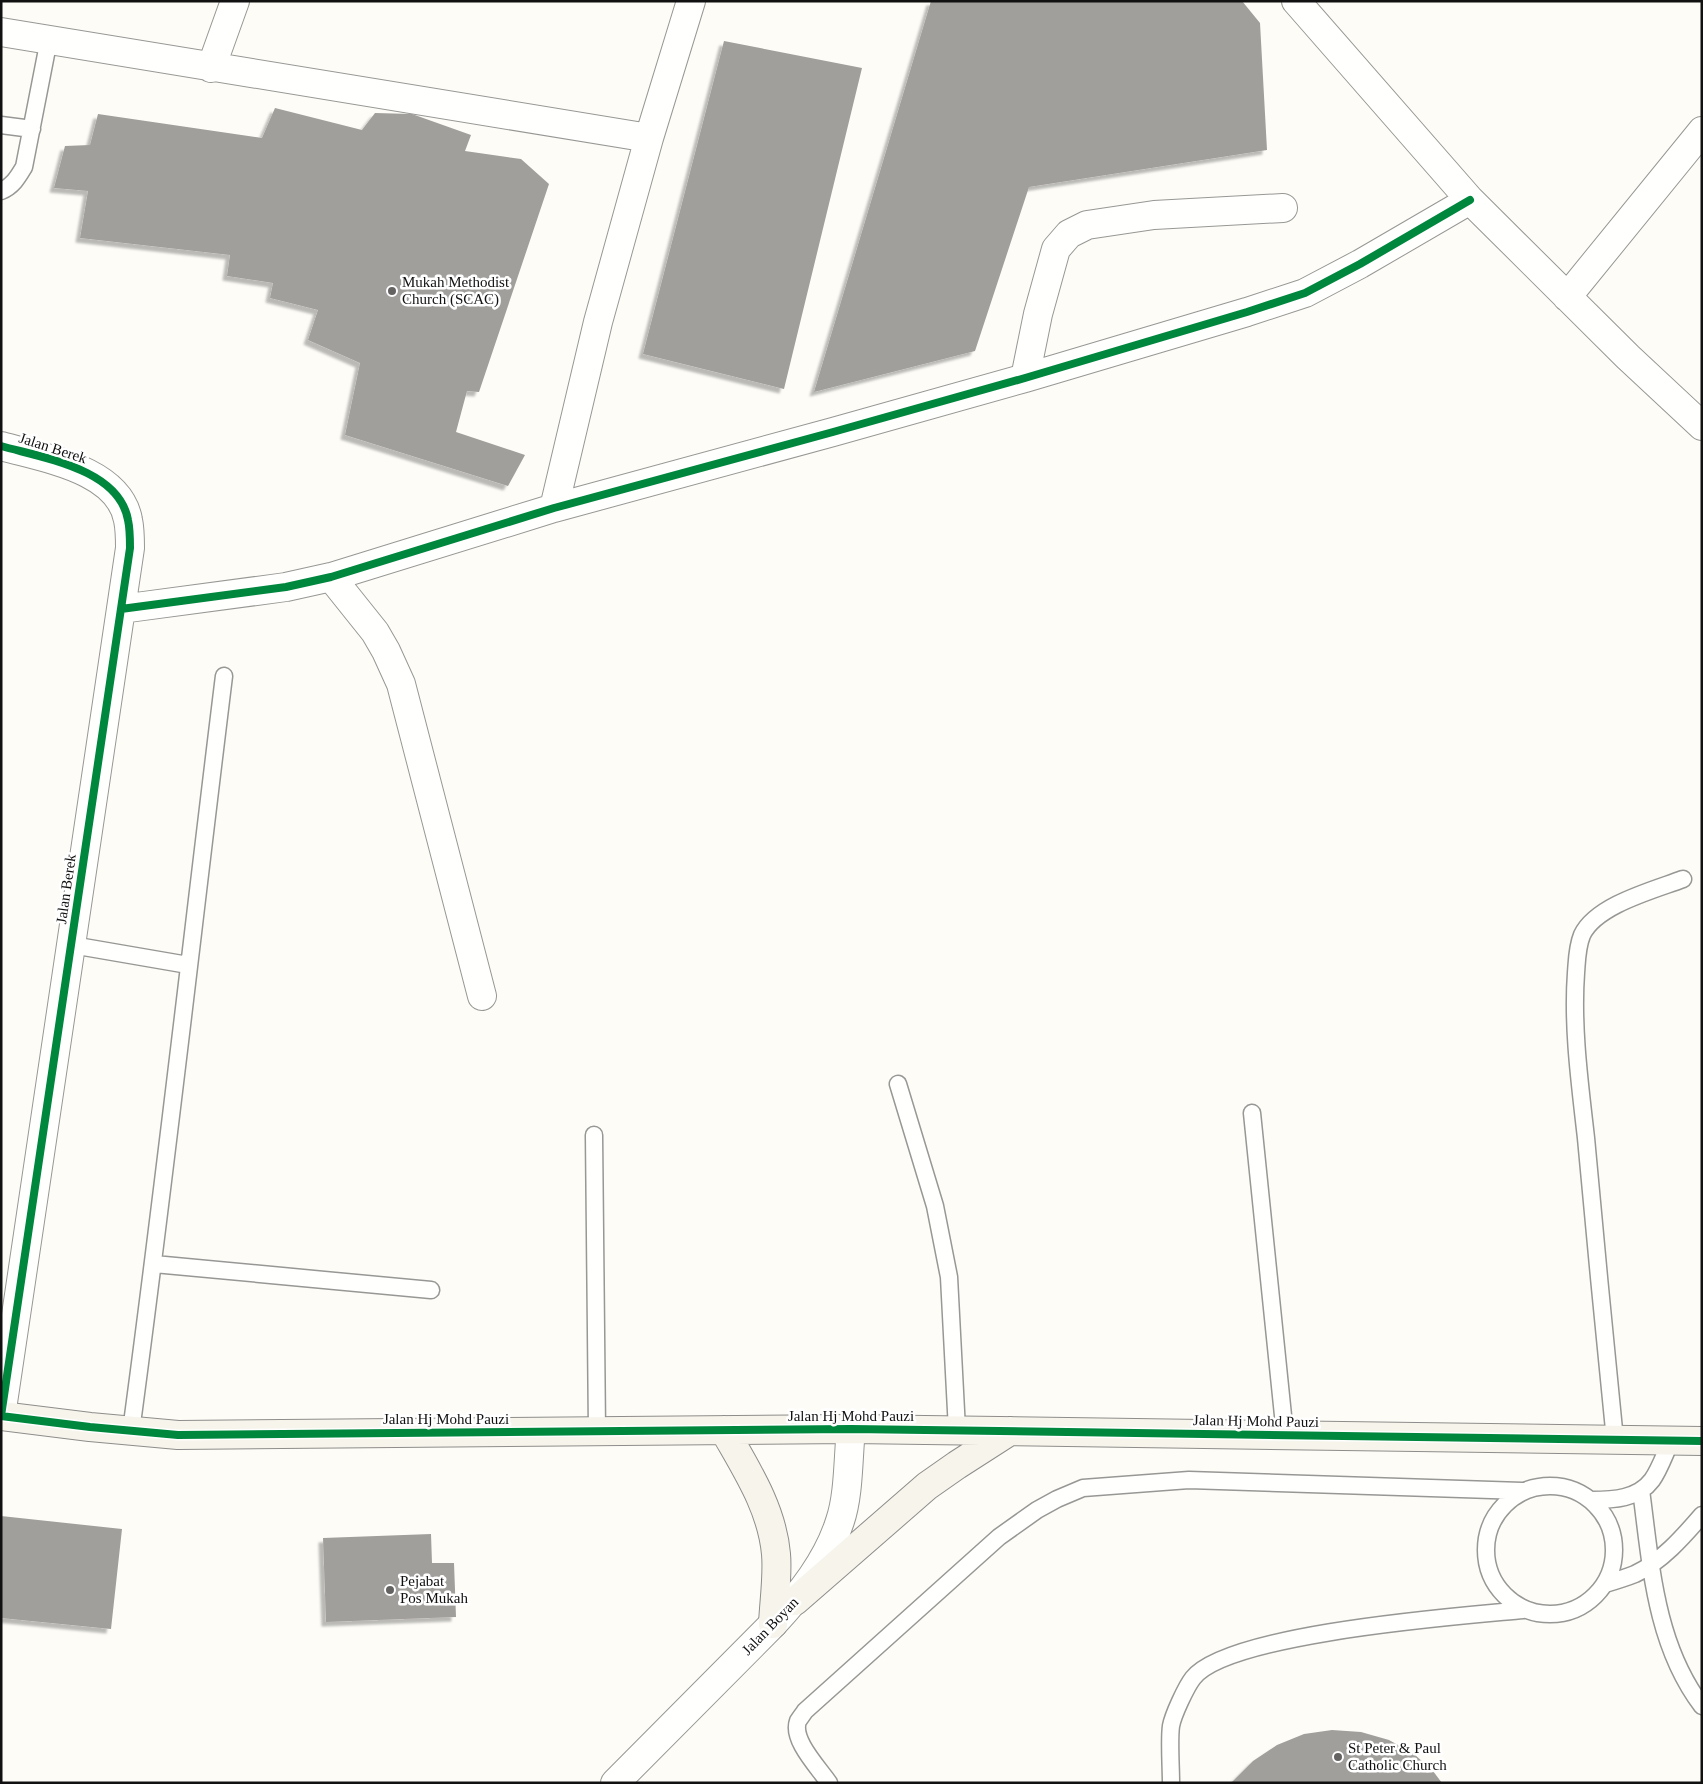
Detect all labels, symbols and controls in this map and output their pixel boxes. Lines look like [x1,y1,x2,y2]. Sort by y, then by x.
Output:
place label: Mukah Methodist Church (SCAC) [402,274,510,308]
marker: Mukah Methodist Church (SCAC) [386,285,398,297]
street label: Jalan Berek [17,430,89,467]
street label: Jalan Berek [53,853,79,925]
street label: Jalan Hj Mohd Pauzi [788,1408,914,1424]
street label: Jalan Hj Mohd Pauzi [383,1411,509,1427]
street label: Jalan Hj Mohd Pauzi [1193,1412,1319,1430]
place label: Pejabat Pos Mukah [400,1573,468,1606]
marker: Pejabat Pos Mukah [384,1584,396,1596]
street label: Jalan Boyan [739,1594,802,1658]
place label: St Peter & Paul Catholic Church [1348,1740,1447,1773]
marker: St Peter & Paul Catholic Church [1332,1751,1344,1763]

